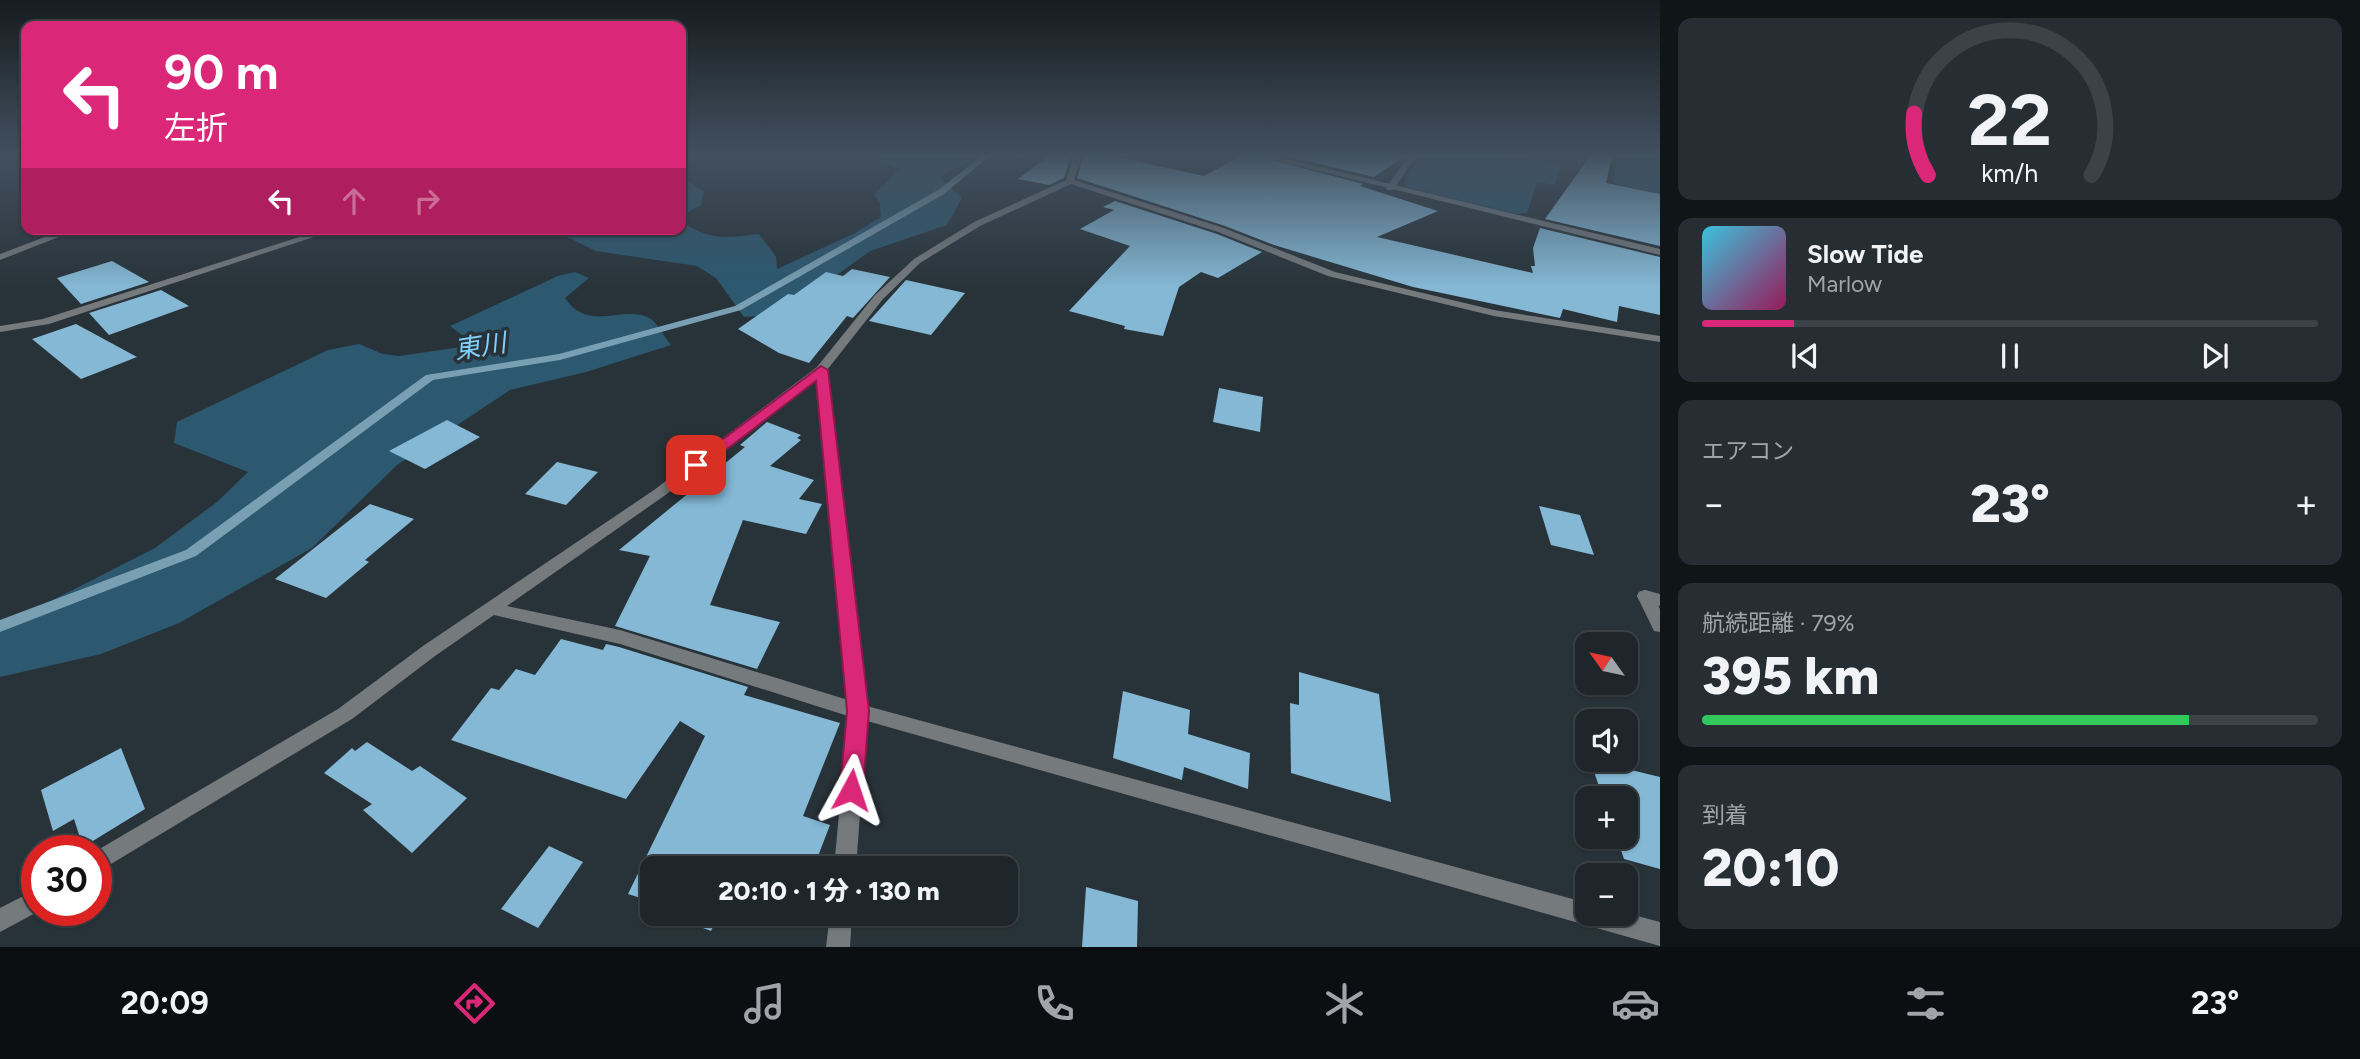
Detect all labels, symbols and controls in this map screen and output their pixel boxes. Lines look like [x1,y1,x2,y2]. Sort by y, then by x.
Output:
text: 90 m [164,42,279,101]
icon: left [49,49,140,140]
text: 22 [1968,76,2052,163]
text: 左折 [164,109,228,147]
text: km/h [1981,158,2039,188]
icon: left [262,182,300,220]
icon: ahead [335,182,373,220]
icon: right [408,182,446,220]
text: Slow Tide [1807,238,1923,270]
text: Marlow [1807,270,1882,298]
water label: 東川 [452,326,511,366]
icon: previous [1786,337,1824,375]
icon: pause [1991,337,2029,375]
icon: next [2196,337,2234,375]
pin [666,435,726,495]
text: エアコン [1702,437,1794,465]
icon: arrive [677,446,715,484]
text: 23° [1970,473,2050,535]
text: − [1702,481,1726,527]
text: + [2294,481,2318,527]
text: 航続距離 · 79% [1702,609,1855,637]
north arrow [1575,632,1638,695]
map controls [1575,632,1638,926]
text: 395 km [1702,645,1879,707]
button: sound [1575,709,1638,772]
position arrow [814,753,888,827]
button: + [1575,786,1638,849]
text: 到着 [1702,801,1748,829]
speed limit sign: 30 [21,835,112,926]
text: 20:10 [1702,837,1839,899]
button: − [1575,863,1638,926]
text: 20:10 · 1 分 · 130 m [718,875,940,907]
icon: directions [450,979,499,1028]
icon: music [740,979,789,1028]
icon: phone [1030,979,1079,1028]
icon: climate [1320,979,1369,1028]
icon: car [1611,979,1660,1028]
icon: filters [1901,979,1950,1028]
text: 20:09 [121,984,209,1022]
text: 23° [2191,984,2239,1022]

